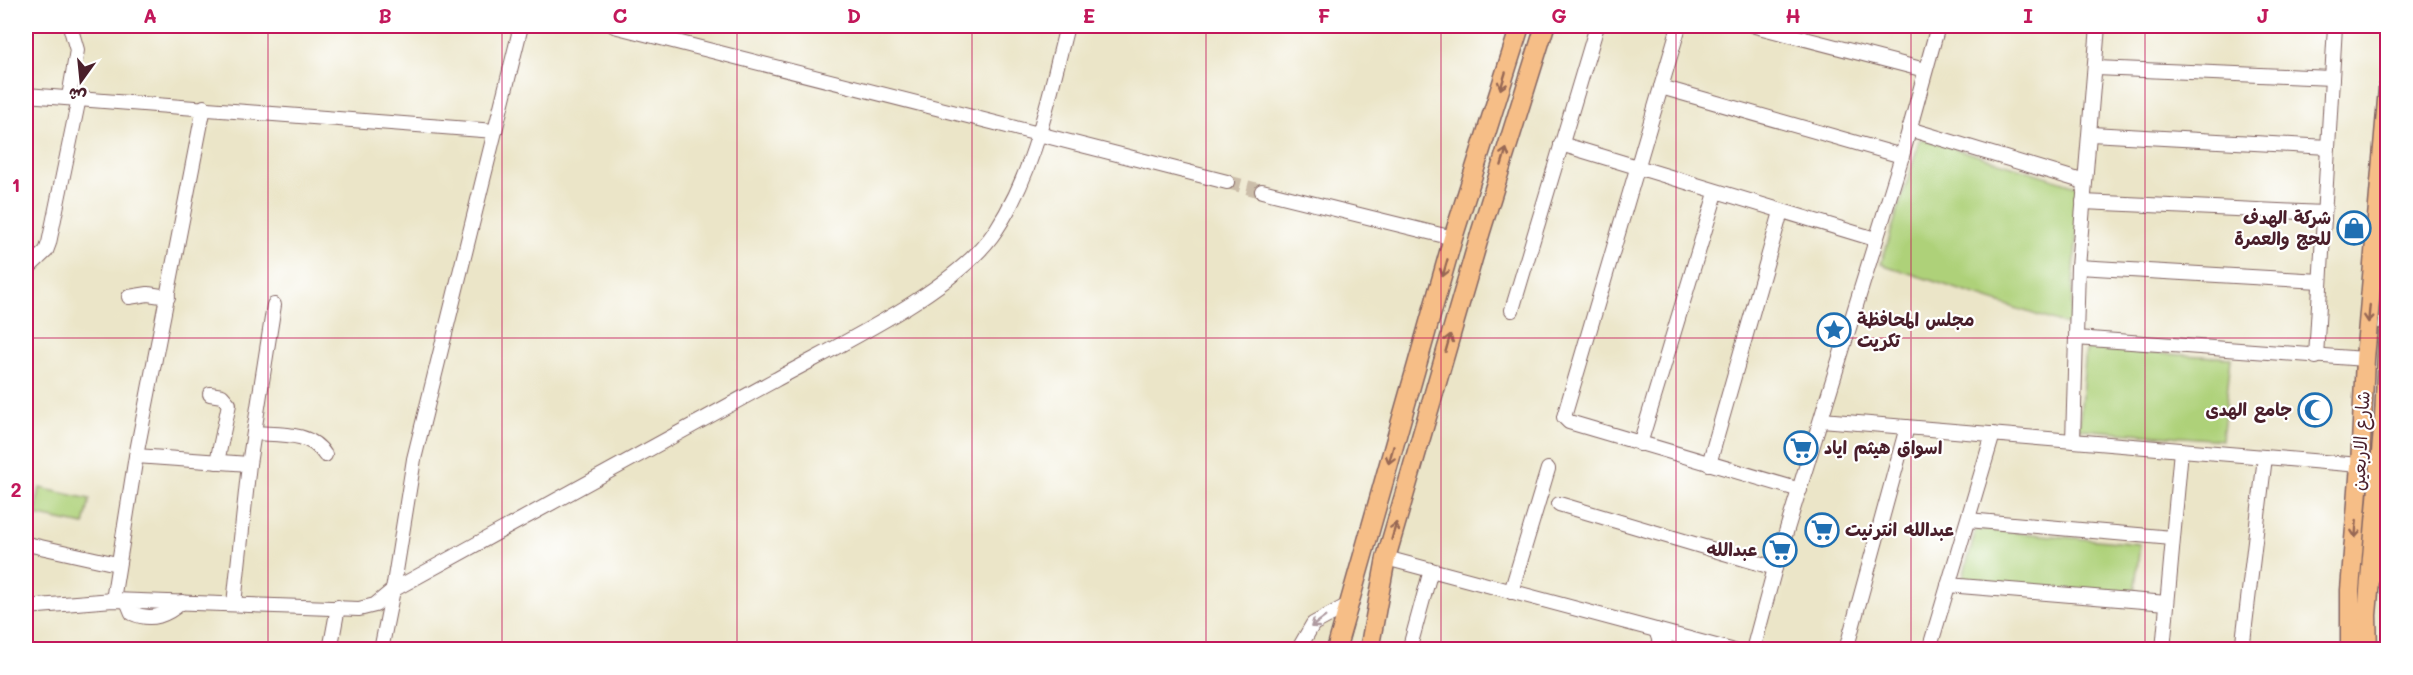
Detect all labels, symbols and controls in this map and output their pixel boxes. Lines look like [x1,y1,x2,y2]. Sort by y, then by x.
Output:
text: A [143,2,157,28]
text: B [378,2,392,28]
text: C [613,2,628,28]
text: D [847,2,861,28]
text: E [1083,2,1095,28]
text: F [1318,2,1331,28]
text: G [1551,2,1567,28]
text: H [1785,2,1801,28]
text: I [2023,2,2033,28]
text: J [2256,2,2270,28]
north arrow [51,51,111,111]
one-way arrow [1496,71,1507,90]
text: ش [66,84,88,108]
one-way arrow [1499,148,1510,167]
text: 1 [12,171,20,197]
place label: شركة الهدف للحج والعمرة [2234,205,2331,250]
shop icon: شركة الهدف للحج والعمرة [2336,210,2372,246]
one-way arrow [1439,258,1450,277]
one-way arrow [2363,303,2374,323]
place label: مجلس المحافظة تكريت [1857,307,1974,352]
place icon: مجلس المحافظة تكريت [1816,312,1852,348]
one-way arrow [1443,334,1454,353]
street label: شارع الاربعين [2345,390,2376,491]
mosque icon: جامع الهدى [2297,392,2333,428]
place label: جامع الهدى [2205,397,2292,423]
supermarket icon: اسواق هيثم اياد [1783,430,1819,466]
place label: اسواق هيثم اياد [1824,435,1942,462]
one-way arrow [1385,445,1396,464]
text: 2 [10,476,22,502]
supermarket icon: عبدالله انترنيت [1804,512,1840,548]
place label: عبدالله انترنيت [1845,517,1954,541]
one-way arrow [2350,519,2361,539]
one-way arrow [1389,522,1400,541]
supermarket icon: عبدالله [1762,532,1798,568]
place label: عبدالله [1707,537,1757,561]
one-way arrow [1310,616,1326,628]

